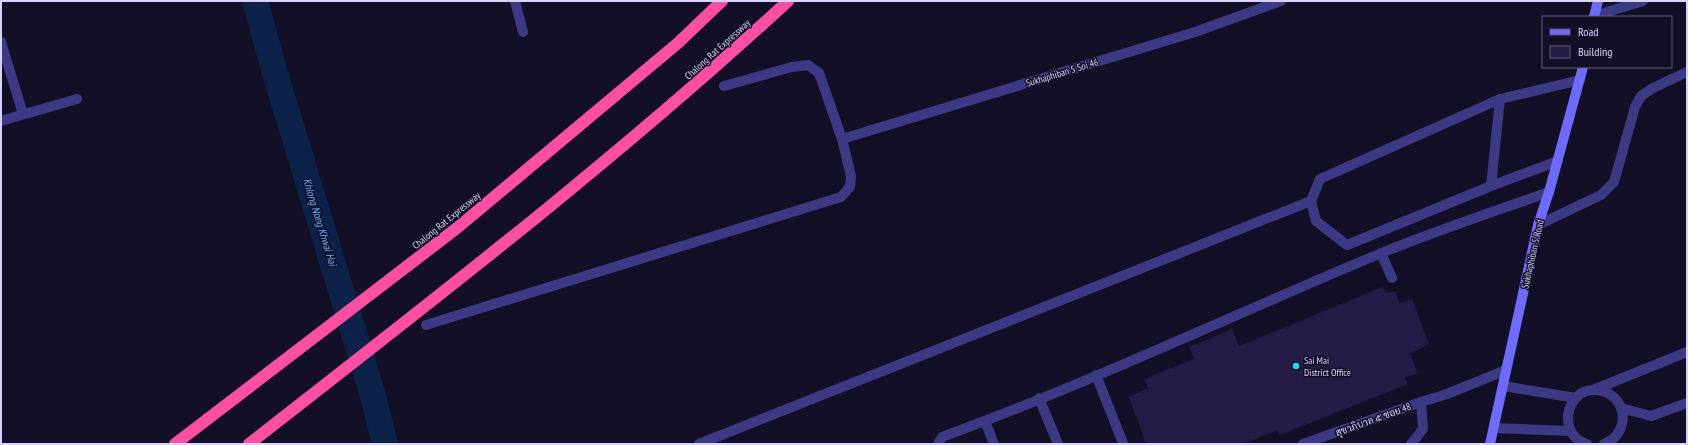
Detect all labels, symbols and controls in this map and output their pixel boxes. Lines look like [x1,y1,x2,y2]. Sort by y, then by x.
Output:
street label: Chalong Rat Expressway [682,16,753,82]
legend [1542,16,1672,68]
text: Road [1578,24,1598,39]
text: Building [1578,44,1613,59]
street label: Sukhaphiban 5 Soi 46 [1024,55,1100,90]
water label: Khlong Nong Khwai Hai [300,177,340,269]
street label: Chalong Rat Expressway [410,189,483,252]
street label: Sukhaphiban 5 Road [1518,218,1547,290]
place label: Sai Mai District Office [1304,354,1351,379]
marker: Sai Mai District Office [1291,361,1301,371]
street label: สุขาภิบาล ๕ ซอย 48 [1333,400,1413,440]

